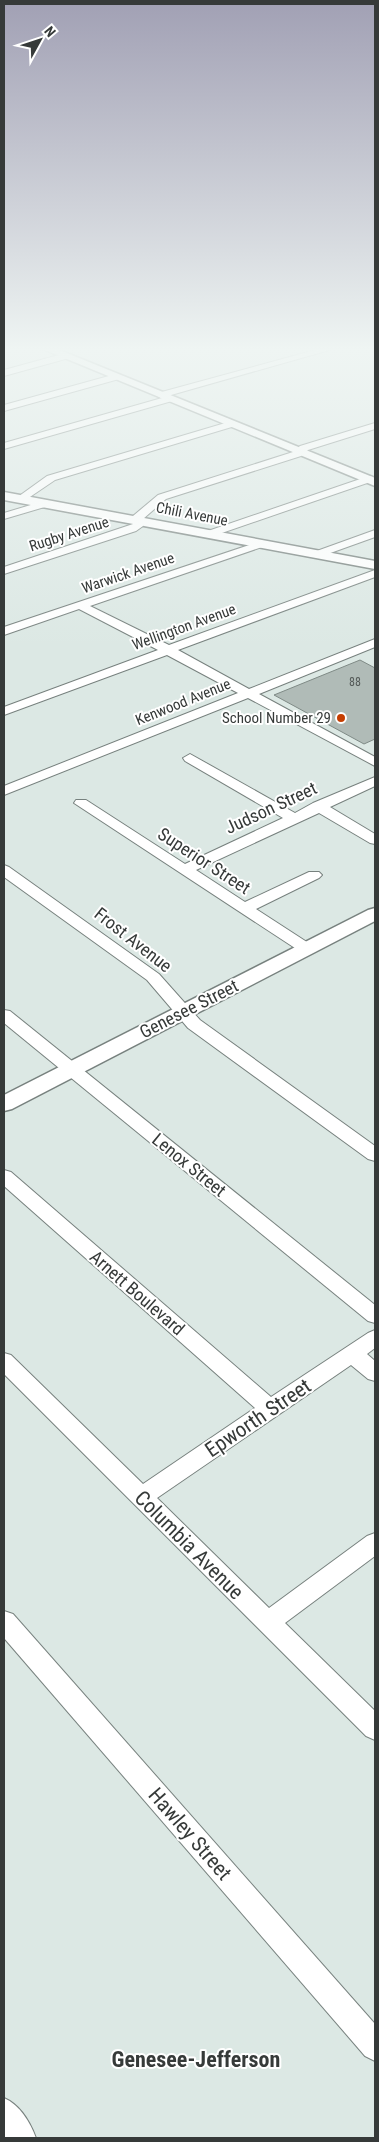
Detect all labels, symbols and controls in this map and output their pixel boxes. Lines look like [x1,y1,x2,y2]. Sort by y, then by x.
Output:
north arrow [15,15,65,65]
text: N [41,23,59,40]
street label: Chili Avenue [155,498,229,530]
street label: Rugby Avenue [27,513,111,555]
street label: Warwick Avenue [79,549,177,597]
street label: Wellington Avenue [130,600,238,654]
street label: Kenwood Avenue [133,675,233,729]
house number: 88 [349,675,361,689]
place label: School Number 29 [222,709,331,727]
marker: School Number 29 [335,712,347,724]
street label: Judson Street [222,777,320,838]
street label: Superior Street [154,823,254,898]
street label: Frost Avenue [90,903,176,976]
street label: Genesee Street [136,975,241,1042]
street label: Lenox Street [148,1129,230,1201]
street label: Arnett Boulevard [86,1246,189,1339]
street label: Epworth Street [201,1374,315,1462]
street label: Columbia Avenue [130,1486,248,1604]
street label: Hawley Street [144,1783,236,1885]
district label: Genesee-Jefferson [112,2047,280,2072]

